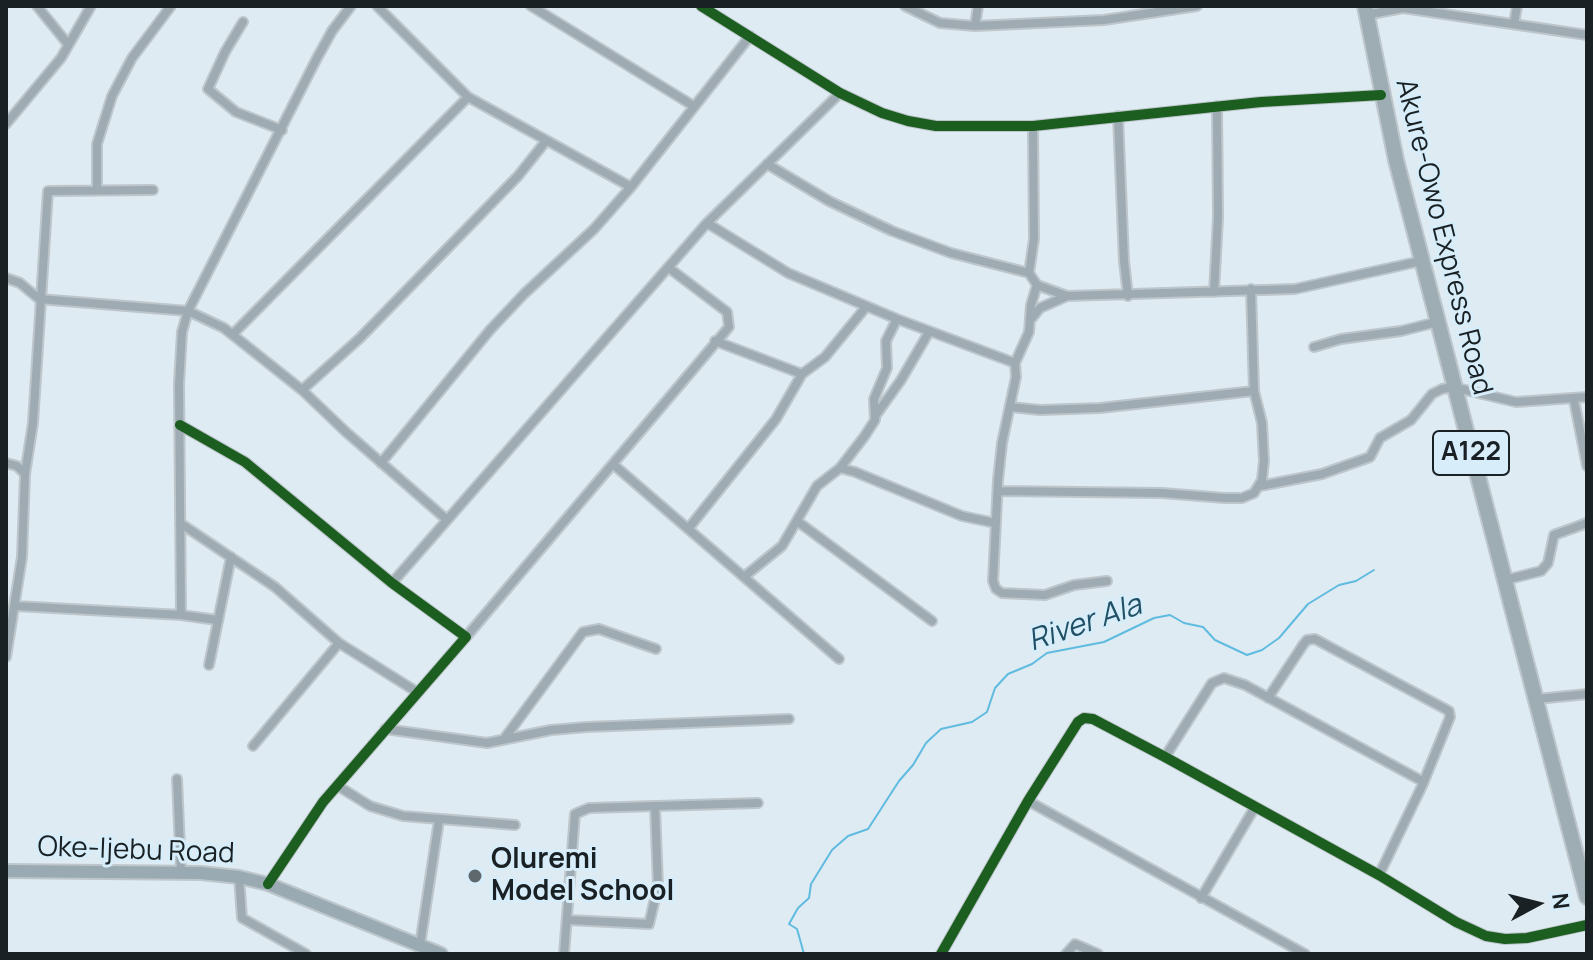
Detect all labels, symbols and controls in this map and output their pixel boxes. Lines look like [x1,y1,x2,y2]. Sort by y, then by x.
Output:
street label: Akure-Owo Express Road [1387,76,1499,398]
road number: A122 [1433,431,1509,475]
water label: River Ala [1024,588,1146,660]
street label: Oke-Ijebu Road [37,831,235,871]
place label: Oluremi Model School [491,843,674,909]
north arrow [1497,864,1577,944]
marker: Oluremi Model School [466,867,484,885]
text: N [1545,891,1577,911]

